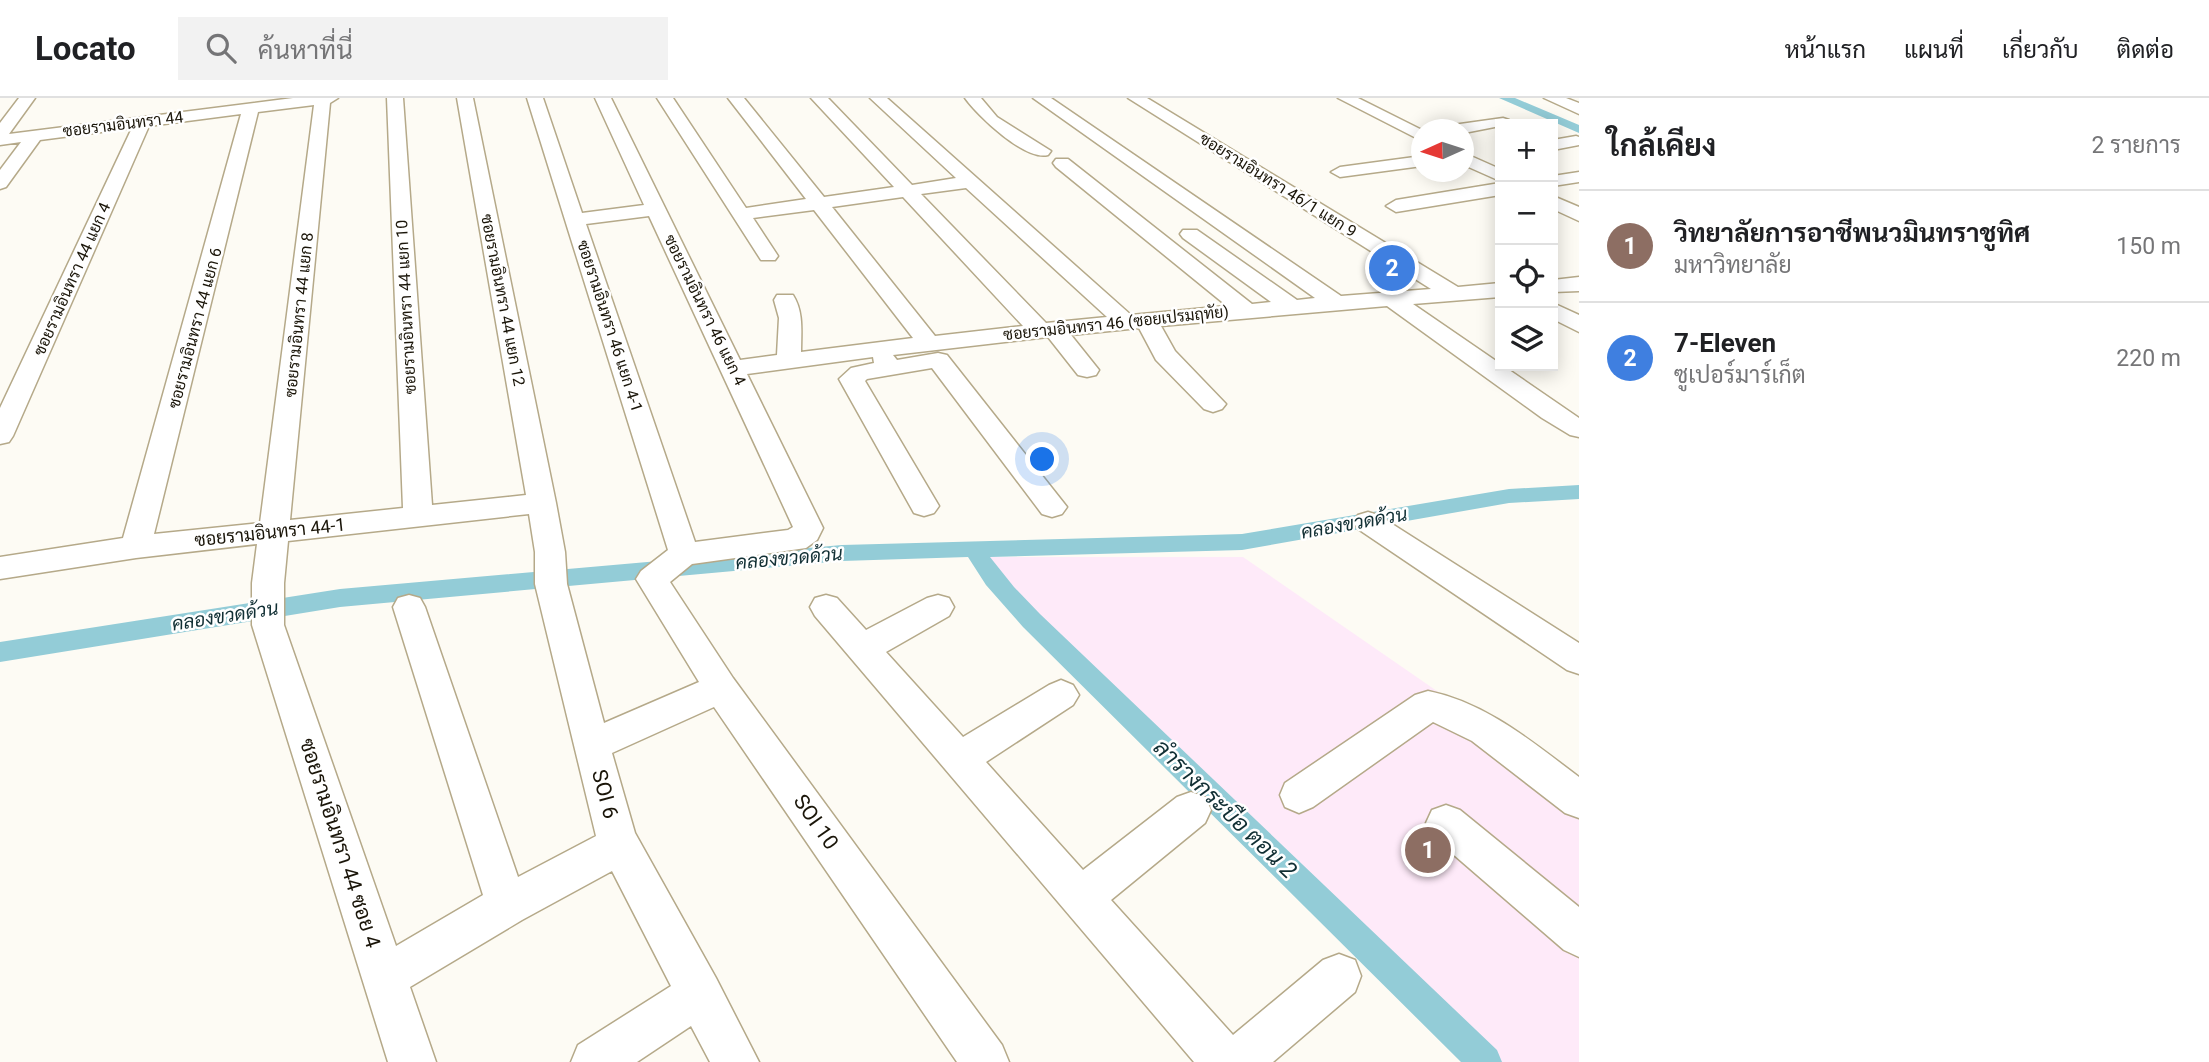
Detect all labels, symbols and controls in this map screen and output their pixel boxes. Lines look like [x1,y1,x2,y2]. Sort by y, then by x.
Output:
search box [178,17,668,80]
text: Locato [35,29,136,68]
icon: search [202,29,240,67]
text: ค้นหาที่นี่ [258,35,353,65]
text: หน้าแรก [1785,36,1866,64]
text: แผนที่ [1904,36,1964,64]
text: เกี่ยวกับ [2002,36,2079,64]
text: ติดต่อ [2117,36,2174,64]
street label: ซอยรามอินทรา 44 [62,107,184,141]
north arrow [1411,119,1474,182]
map controls [1495,119,1558,371]
button: + [1495,119,1558,182]
text: ใกล้เคียง [1607,128,1716,163]
street label: ซอยรามอินทรา 46/1 แยก 9 [1196,129,1360,241]
text: 2 รายการ [2091,132,2181,159]
button: − [1495,182,1558,245]
street label: ซอยรามอินทรา 44 แยก 4 [30,199,114,359]
street label: ซอยรามอินทรา 44 แยก 12 [477,212,529,388]
text: วิทยาลัยการอาชีพนวมินทราชูทิศ [1674,218,2030,248]
street label: ซอยรามอินทรา 44 แยก 10 [392,219,420,395]
street label: ซอยรามอินทรา 46 แยก 4 [660,231,750,389]
street label: ซอยรามอินทรา 44 แยก 8 [281,232,317,398]
text: 1 [1623,233,1637,260]
text: 150 m [2116,233,2181,260]
street label: ซอยรามอินทรา 46 แยก 4-1 [573,238,647,414]
pin: 2 [1369,242,1415,294]
street label: ซอยรามอินทรา 44 แยก 6 [164,245,226,411]
button: locate [1495,245,1558,308]
text: มหาวิทยาลัย [1674,252,1792,279]
street label: ซอยรามอินทรา 46 (ซอยเปรมฤทัย) [1002,301,1230,344]
button: layers [1495,308,1558,371]
text: 7-Eleven [1674,328,1776,358]
text: 2 [1623,345,1637,372]
text: 220 m [2116,345,2181,372]
text: ซูเปอร์มาร์เก็ต [1674,362,1806,389]
your location [1025,442,1059,476]
water label: คลองขวดด้วน [1299,502,1409,544]
street label: ซอยรามอินทรา 44-1 [194,514,346,550]
water label: คลองขวดด้วน [734,542,844,574]
water label: คลองขวดด้วน [170,596,280,636]
water label: ลำรางกระบือ ตอน 2 [1148,732,1303,884]
street label: ซอยรามอินทรา 44 ซอย 4 [295,735,385,951]
street label: SOI 6 [587,767,623,821]
street label: SOI 10 [789,790,843,854]
pin: 1 [1405,824,1451,876]

